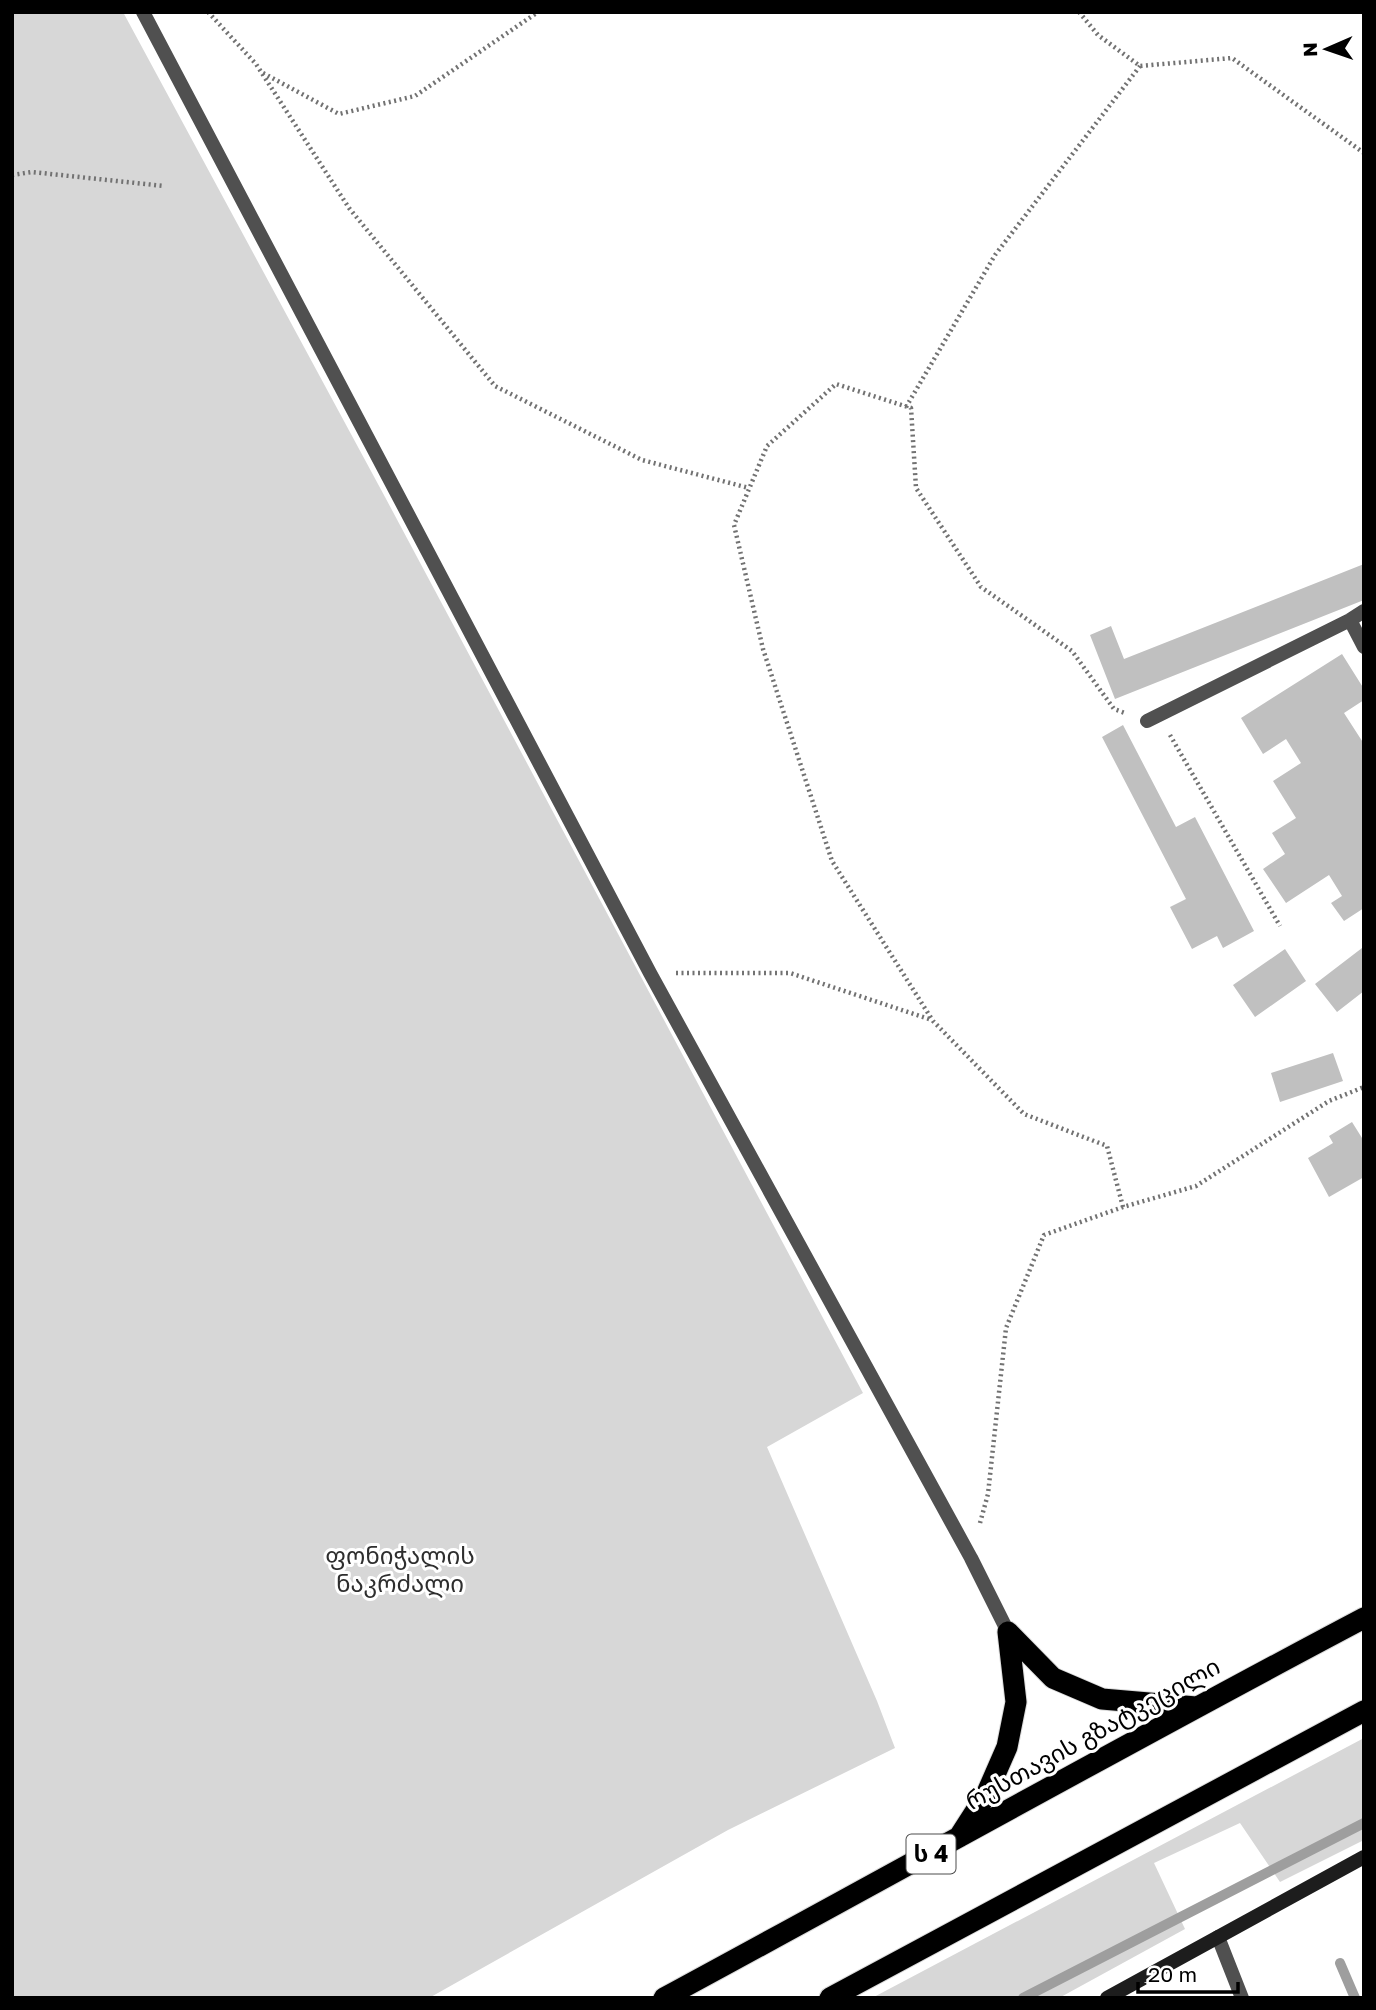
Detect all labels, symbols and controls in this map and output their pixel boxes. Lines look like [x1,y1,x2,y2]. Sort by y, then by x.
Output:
north arrow [1292,14,1362,84]
text: N [1298,42,1321,57]
park label: ფონიჭალის ნაკრძალი [325,1540,475,1598]
street label: რუსთავის გზატკეცილი [960,1651,1225,1816]
road number: ს 4 [906,1834,956,1873]
scale bar [1138,1951,1238,1995]
text: 20 m [1148,1961,1197,1987]

